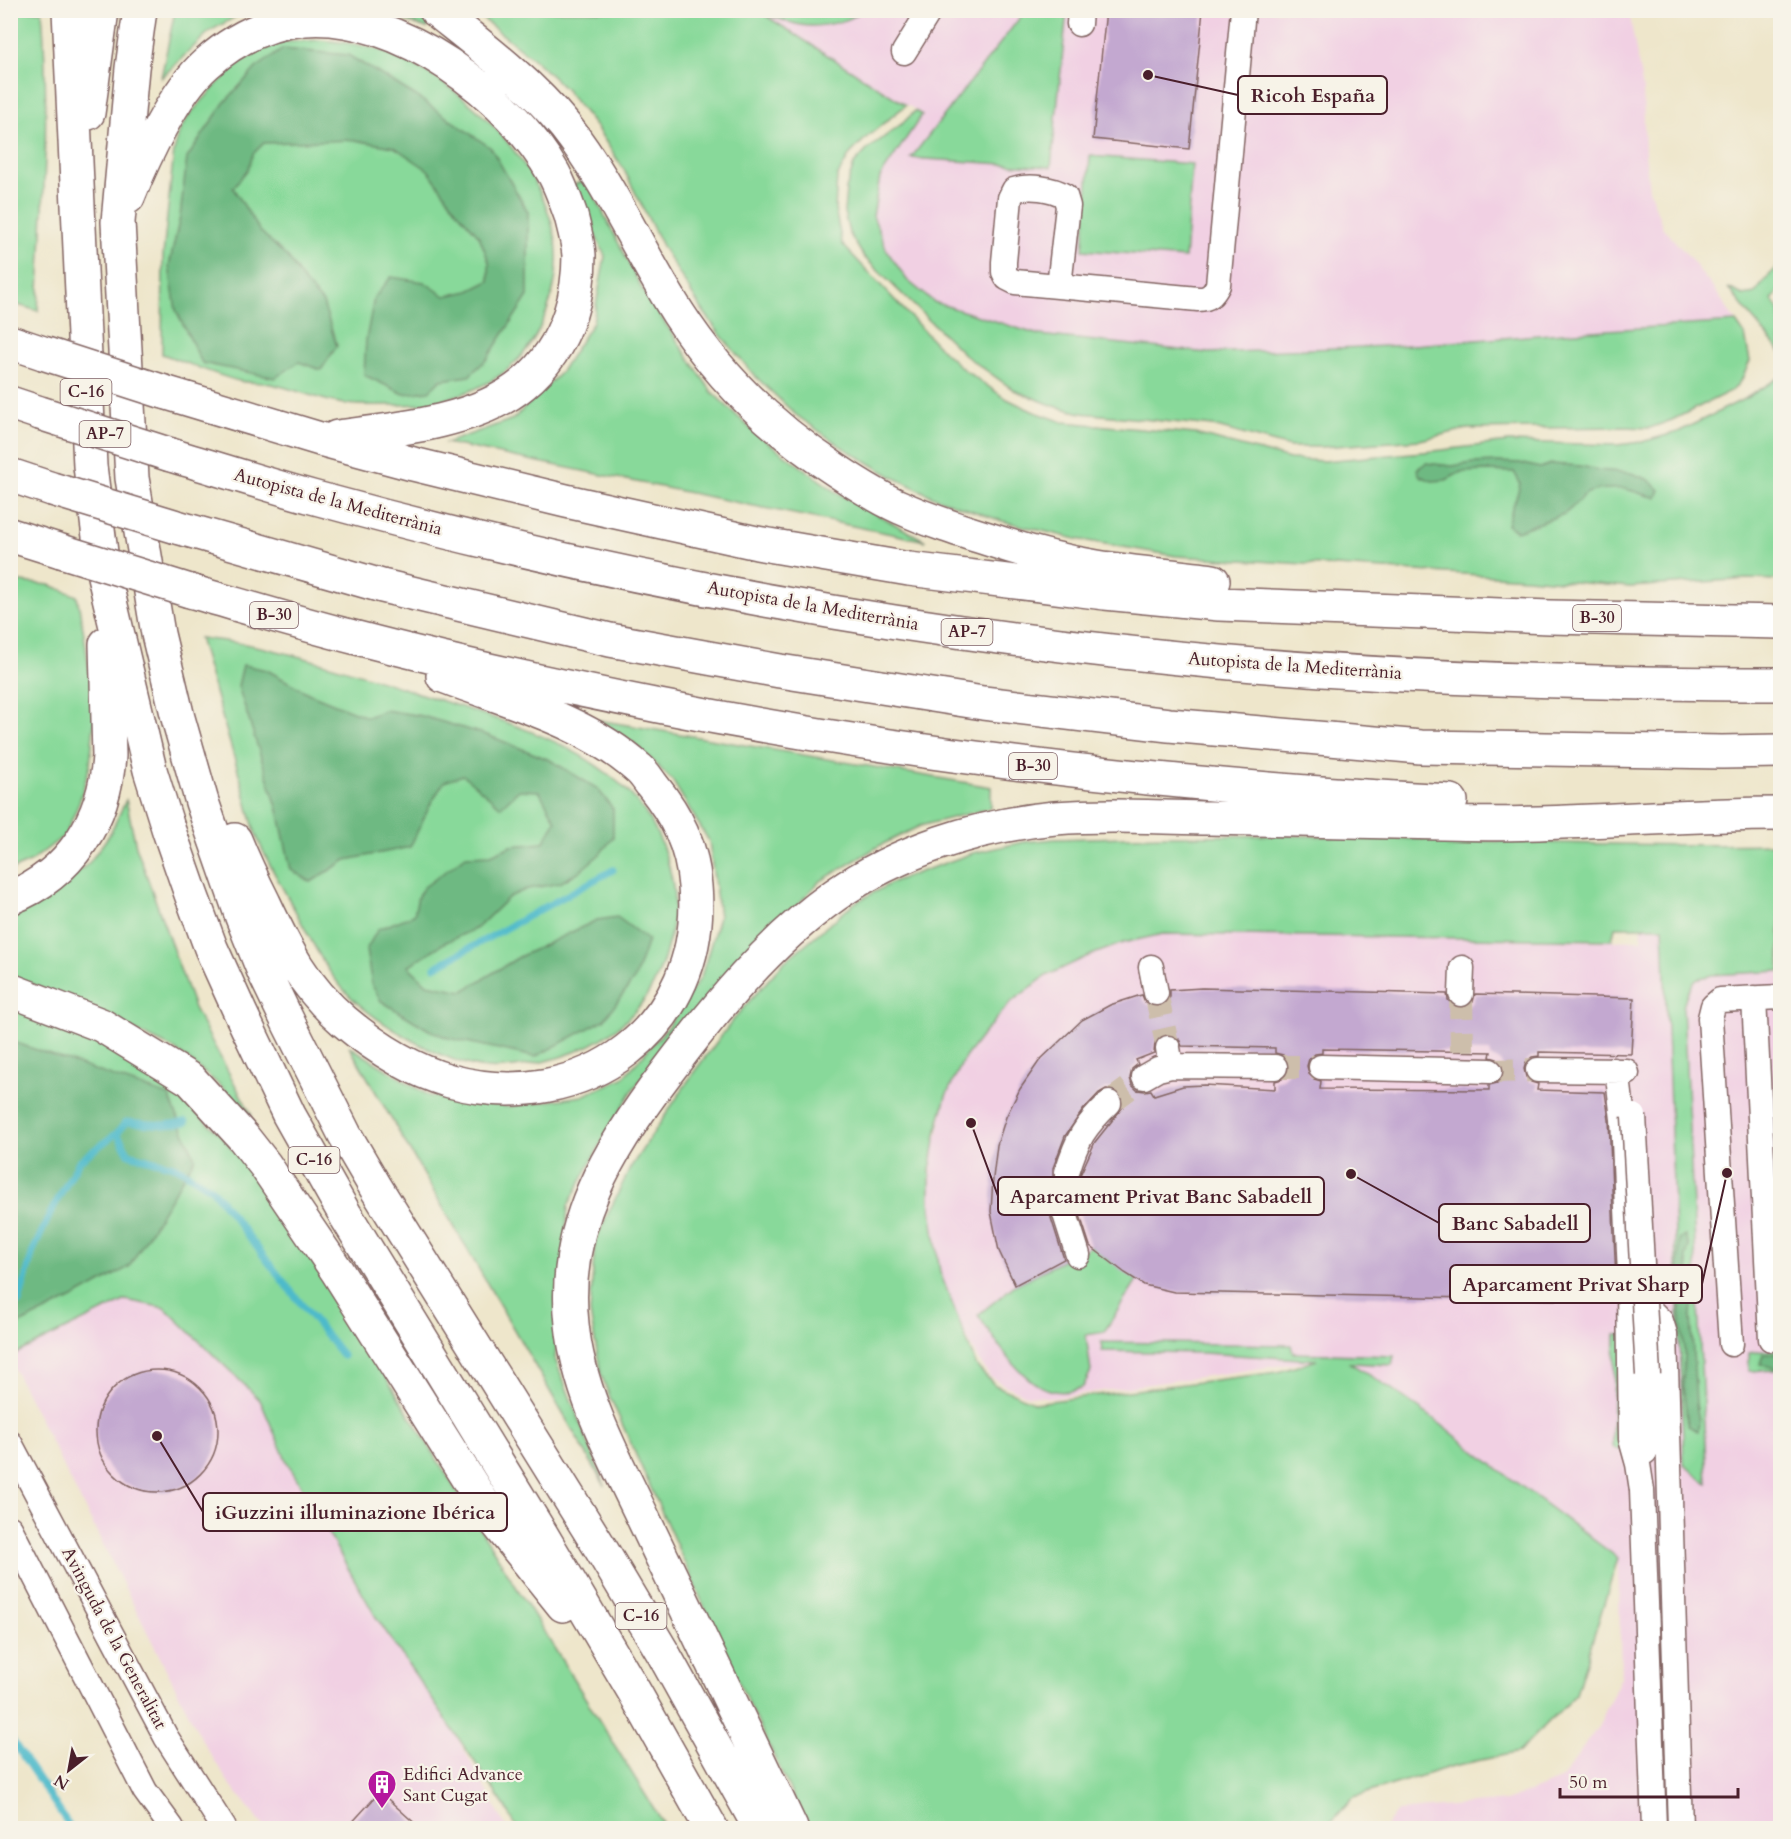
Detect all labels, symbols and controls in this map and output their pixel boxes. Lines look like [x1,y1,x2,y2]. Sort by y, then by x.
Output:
callout: Ricoh España [1238,76,1387,114]
text: Ricoh España [1251,82,1375,109]
road number: C-16 [60,379,112,405]
road number: AP-7 [80,421,130,447]
street label: Autopista de la Mediterrània [231,462,445,542]
street label: Autopista de la Mediterrània [705,575,921,637]
road number: B-30 [250,602,298,628]
road number: B-30 [1573,605,1621,631]
road number: AP-7 [942,619,992,645]
street label: Autopista de la Mediterrània [1187,646,1403,686]
road number: B-30 [1009,753,1057,779]
road number: C-16 [288,1147,340,1173]
callout: Aparcament Privat Banc Sabadell [998,1177,1324,1215]
text: Aparcament Privat Banc Sabadell [1010,1183,1312,1210]
callout: Banc Sabadell [1439,1204,1590,1242]
text: Banc Sabadell [1451,1210,1579,1237]
callout: Aparcament Privat Sharp [1450,1265,1702,1303]
text: Aparcament Privat Sharp [1462,1271,1690,1298]
callout: iGuzzini illuminazione Ibérica [203,1493,507,1531]
text: iGuzzini illuminazione Ibérica [215,1499,495,1526]
street label: Avinguda de la Generalitat [55,1542,173,1734]
road number: C-16 [616,1603,666,1629]
north arrow [39,1740,99,1800]
scale bar [1560,1761,1738,1799]
place label: Edifici Advance Sant Cugat [403,1762,523,1808]
building icon: Edifici Advance Sant Cugat [366,1768,398,1810]
text: N [50,1769,73,1795]
text: 50 m [1569,1770,1608,1795]

